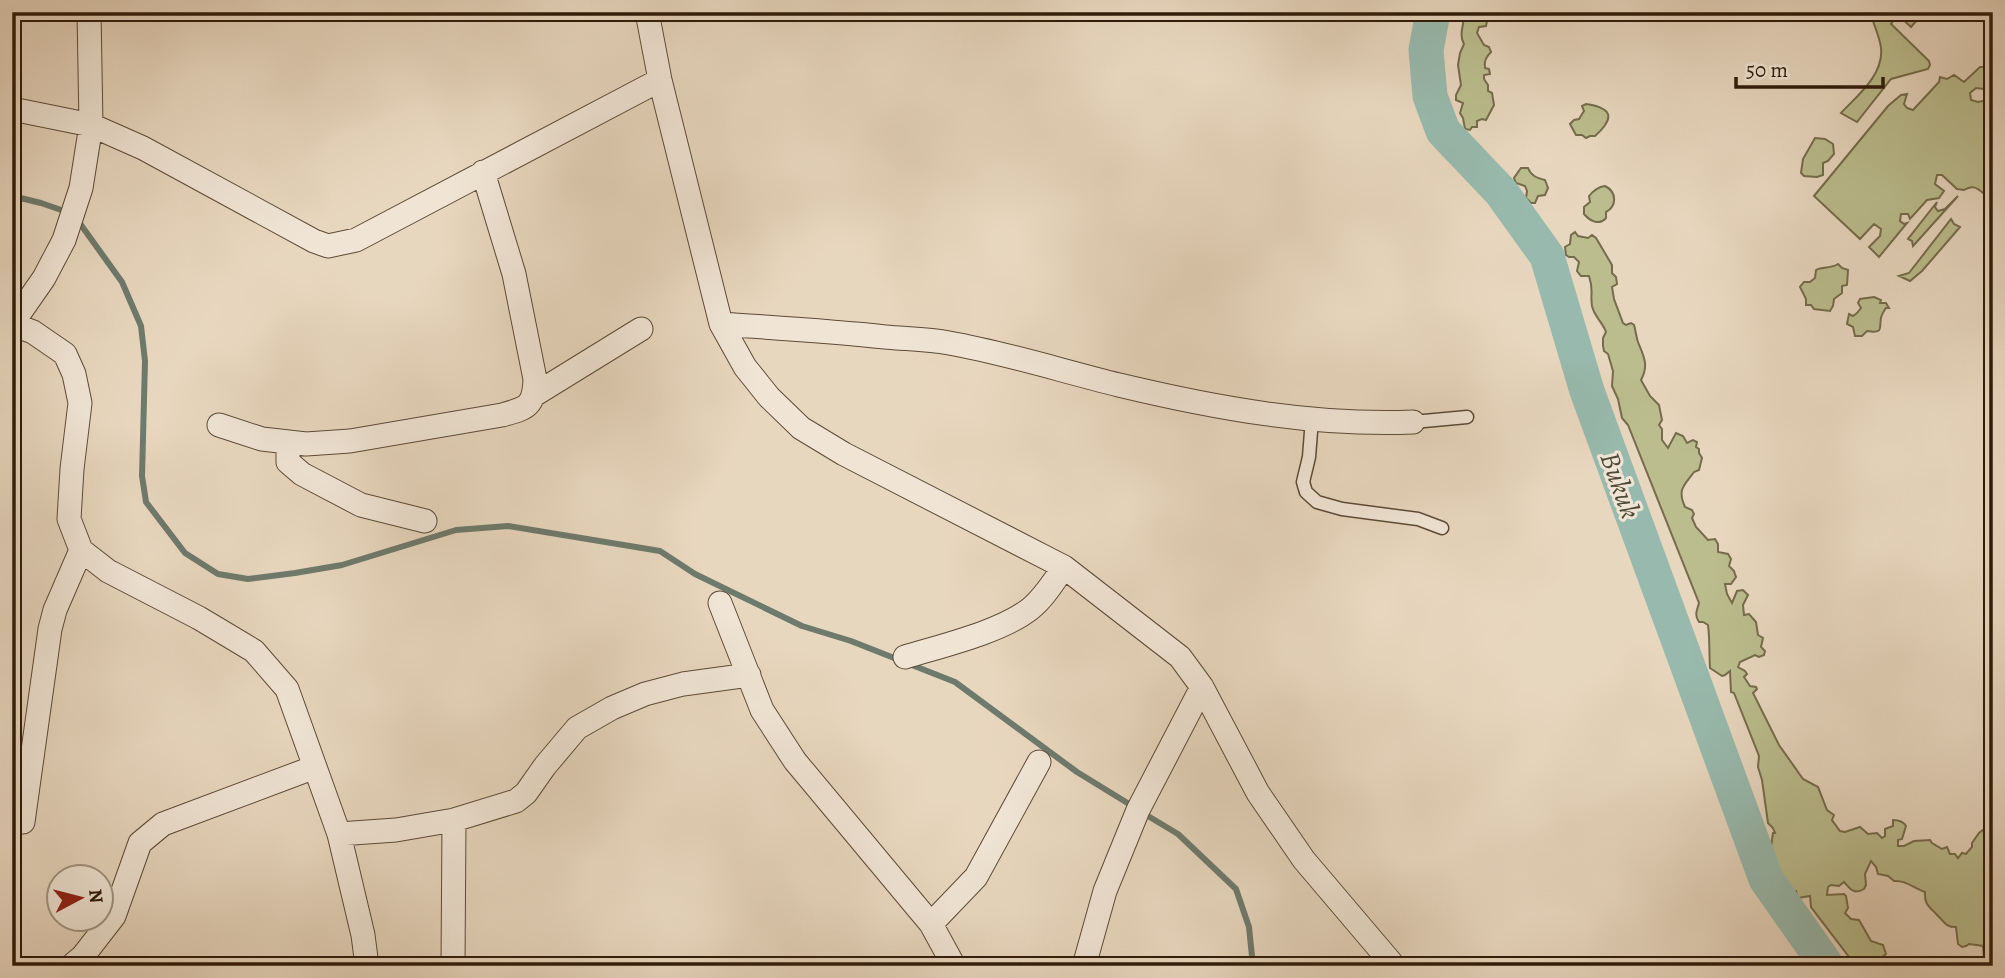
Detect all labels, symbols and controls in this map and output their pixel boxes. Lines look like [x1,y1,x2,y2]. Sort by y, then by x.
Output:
scale bar [1736,46,1882,90]
text: 50 m [1746,56,1788,84]
water label: Bukuk [1591,447,1650,524]
north arrow [46,862,116,932]
text: N [82,888,110,905]

